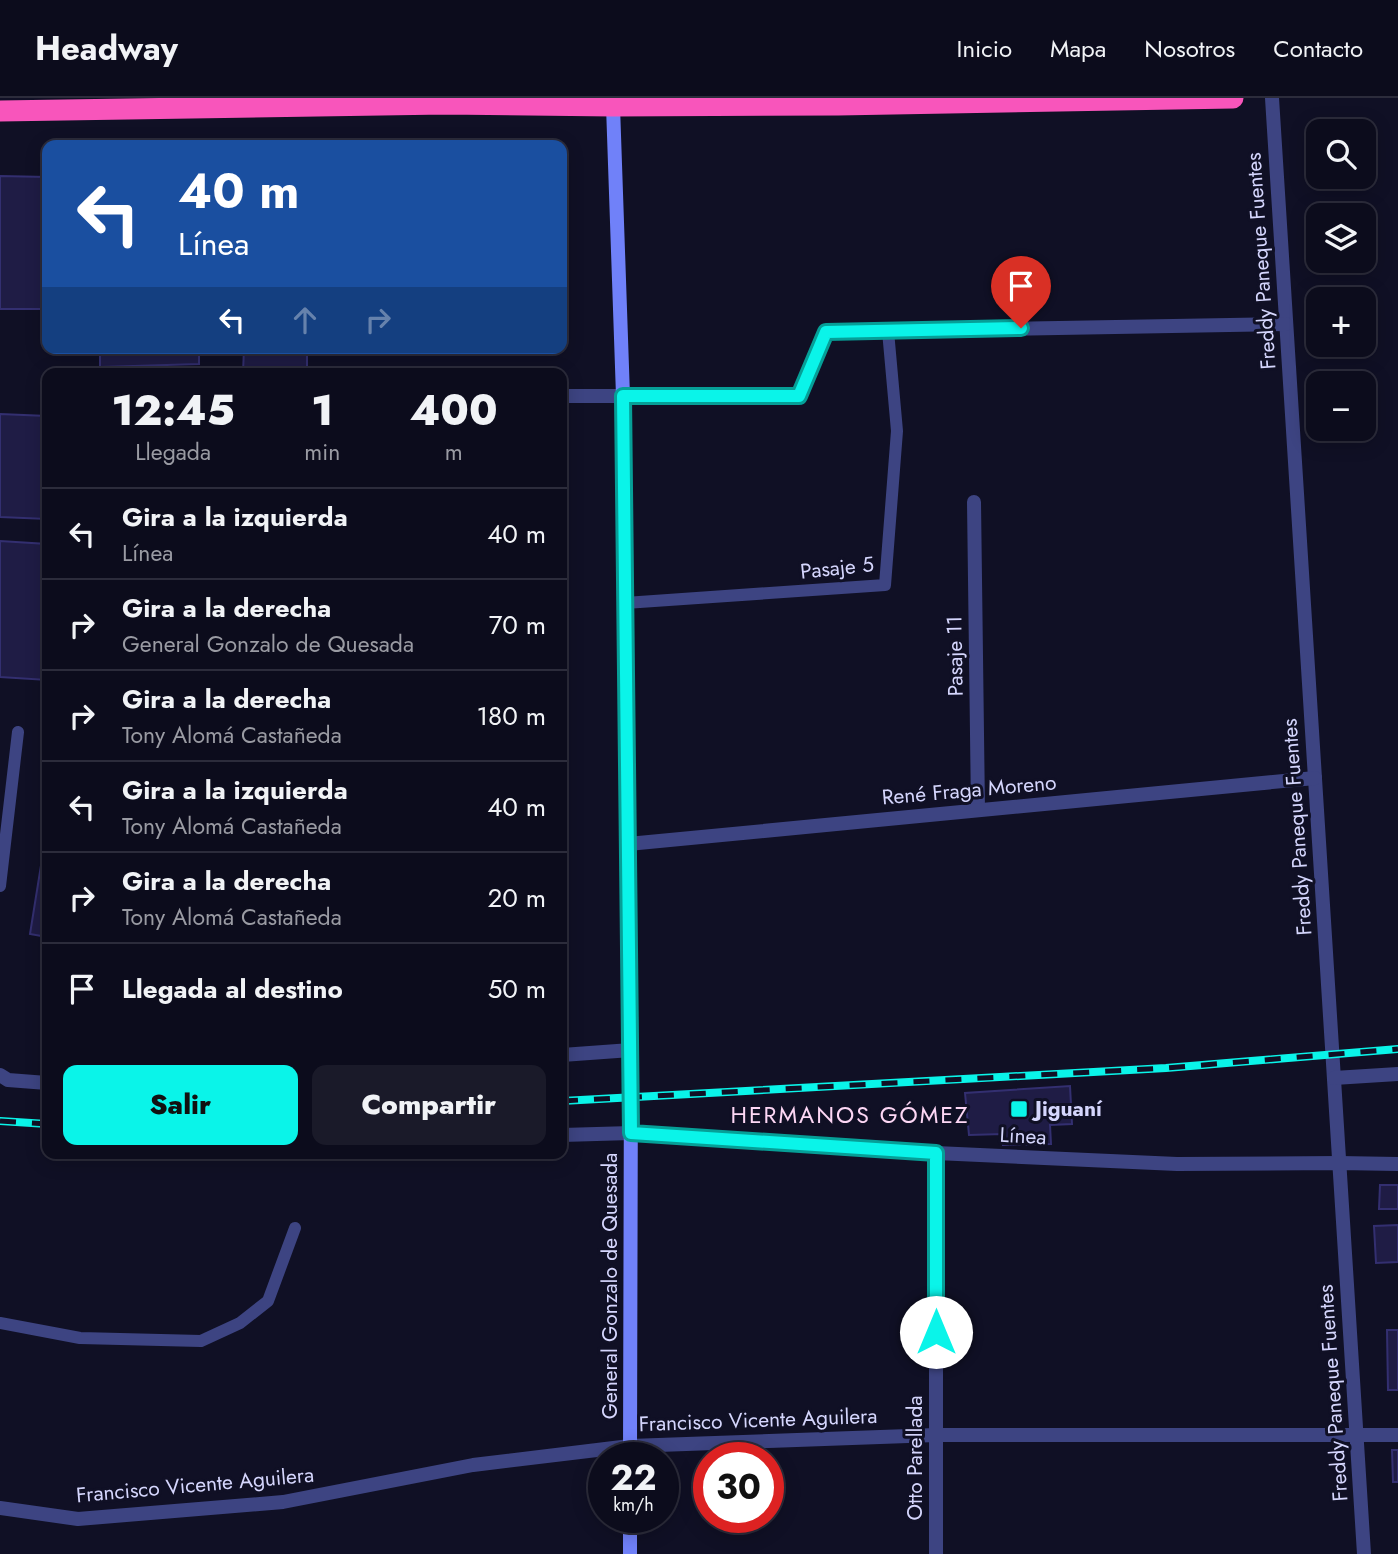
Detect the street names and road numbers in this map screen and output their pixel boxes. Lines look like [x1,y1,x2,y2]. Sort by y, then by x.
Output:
street label: Freddy Paneque Fuentes [1238,151,1284,371]
street label: Pasaje 5 [799,549,875,587]
street label: Pasaje 11 [939,615,971,697]
street label: Freddy Paneque Fuentes [1274,717,1320,937]
street label: René Fraga Moreno [880,767,1058,813]
street label: Línea [999,1120,1047,1152]
street label: General Gonzalo de Quesada [595,1153,625,1419]
street label: Freddy Paneque Fuentes [1310,1283,1356,1503]
street label: Otto Parellada [900,1396,930,1520]
street label: Francisco Vicente Aguilera [638,1401,878,1439]
street label: Francisco Vicente Aguilera [75,1460,315,1510]

